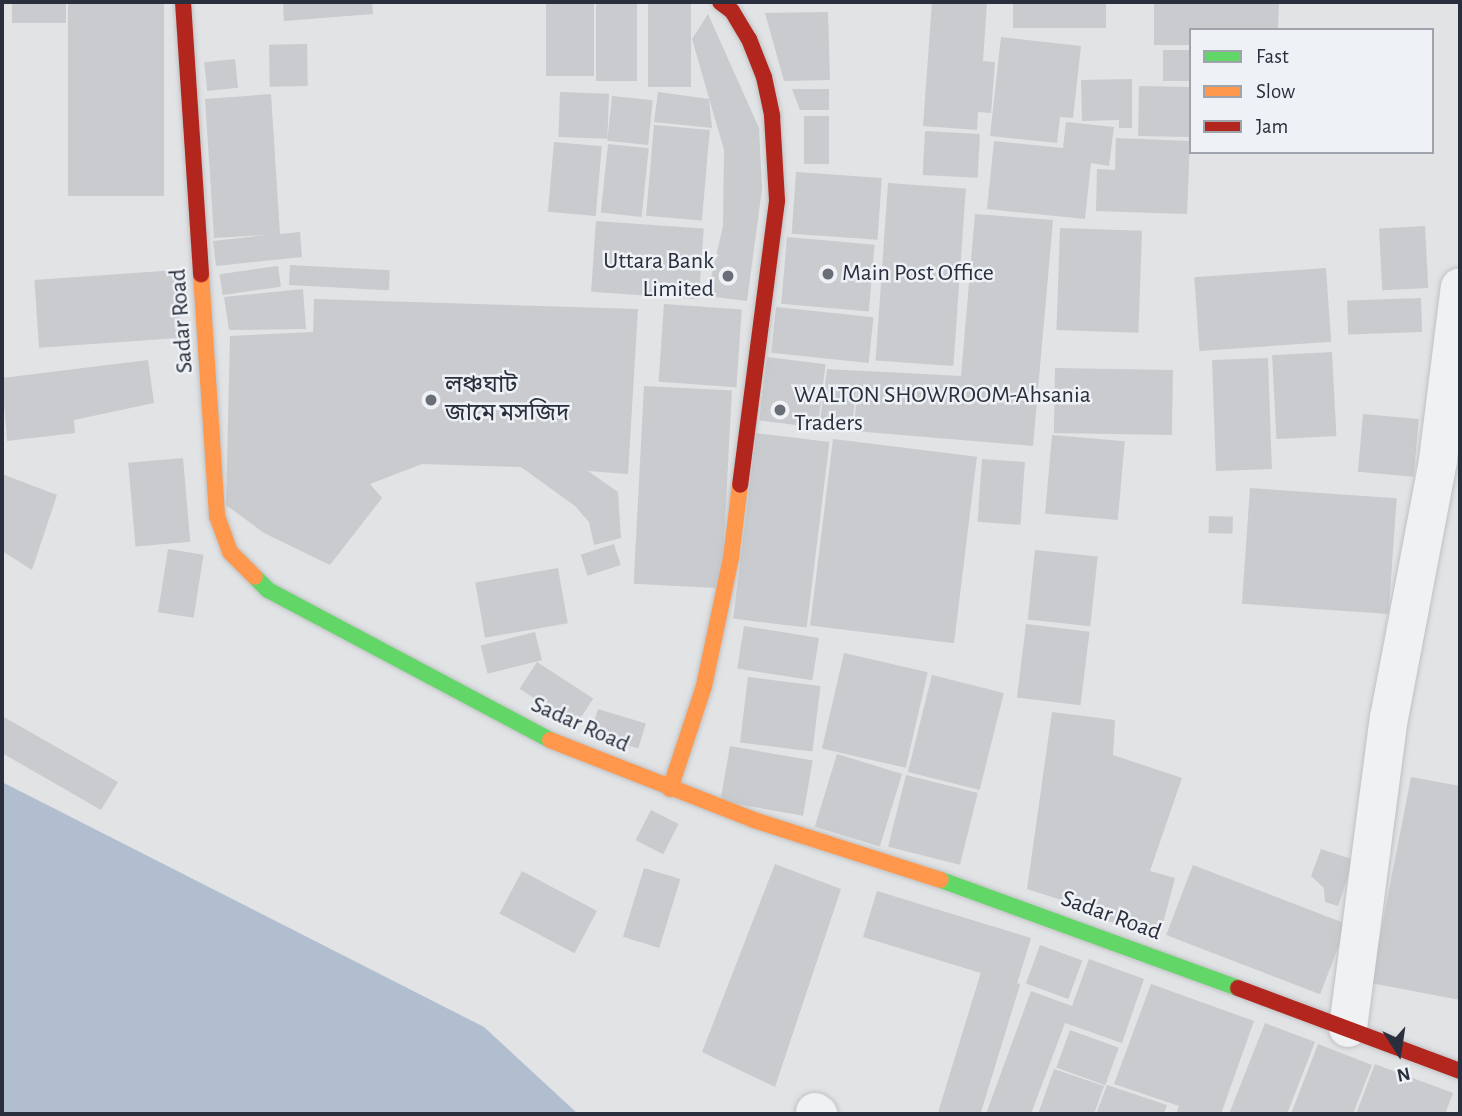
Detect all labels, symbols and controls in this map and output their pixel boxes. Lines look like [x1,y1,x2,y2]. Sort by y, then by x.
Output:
legend [1189,28,1434,154]
text: Fast [1256,46,1289,67]
text: Slow [1256,81,1295,102]
text: Jam [1256,116,1288,137]
place label: Uttara Bank Limited [603,248,714,304]
place label: Main Post Office [842,260,994,288]
marker: Main Post Office [820,266,836,282]
street label: Sadar Road [164,268,200,374]
marker: Uttara Bank Limited [720,268,736,284]
place label: লঞ্চঘাট জামে মসজিদ [445,372,569,428]
place label: WALTON SHOWROOM-Ahsania Traders [794,382,1091,438]
marker: লঞ্চঘাট জামে মসজিদ [423,392,439,408]
marker: WALTON SHOWROOM-Ahsania Traders [772,402,788,418]
street label: Sadar Road [526,691,634,759]
street label: Sadar Road [1057,885,1165,947]
north arrow [1364,1018,1434,1088]
text: N [1395,1063,1412,1085]

